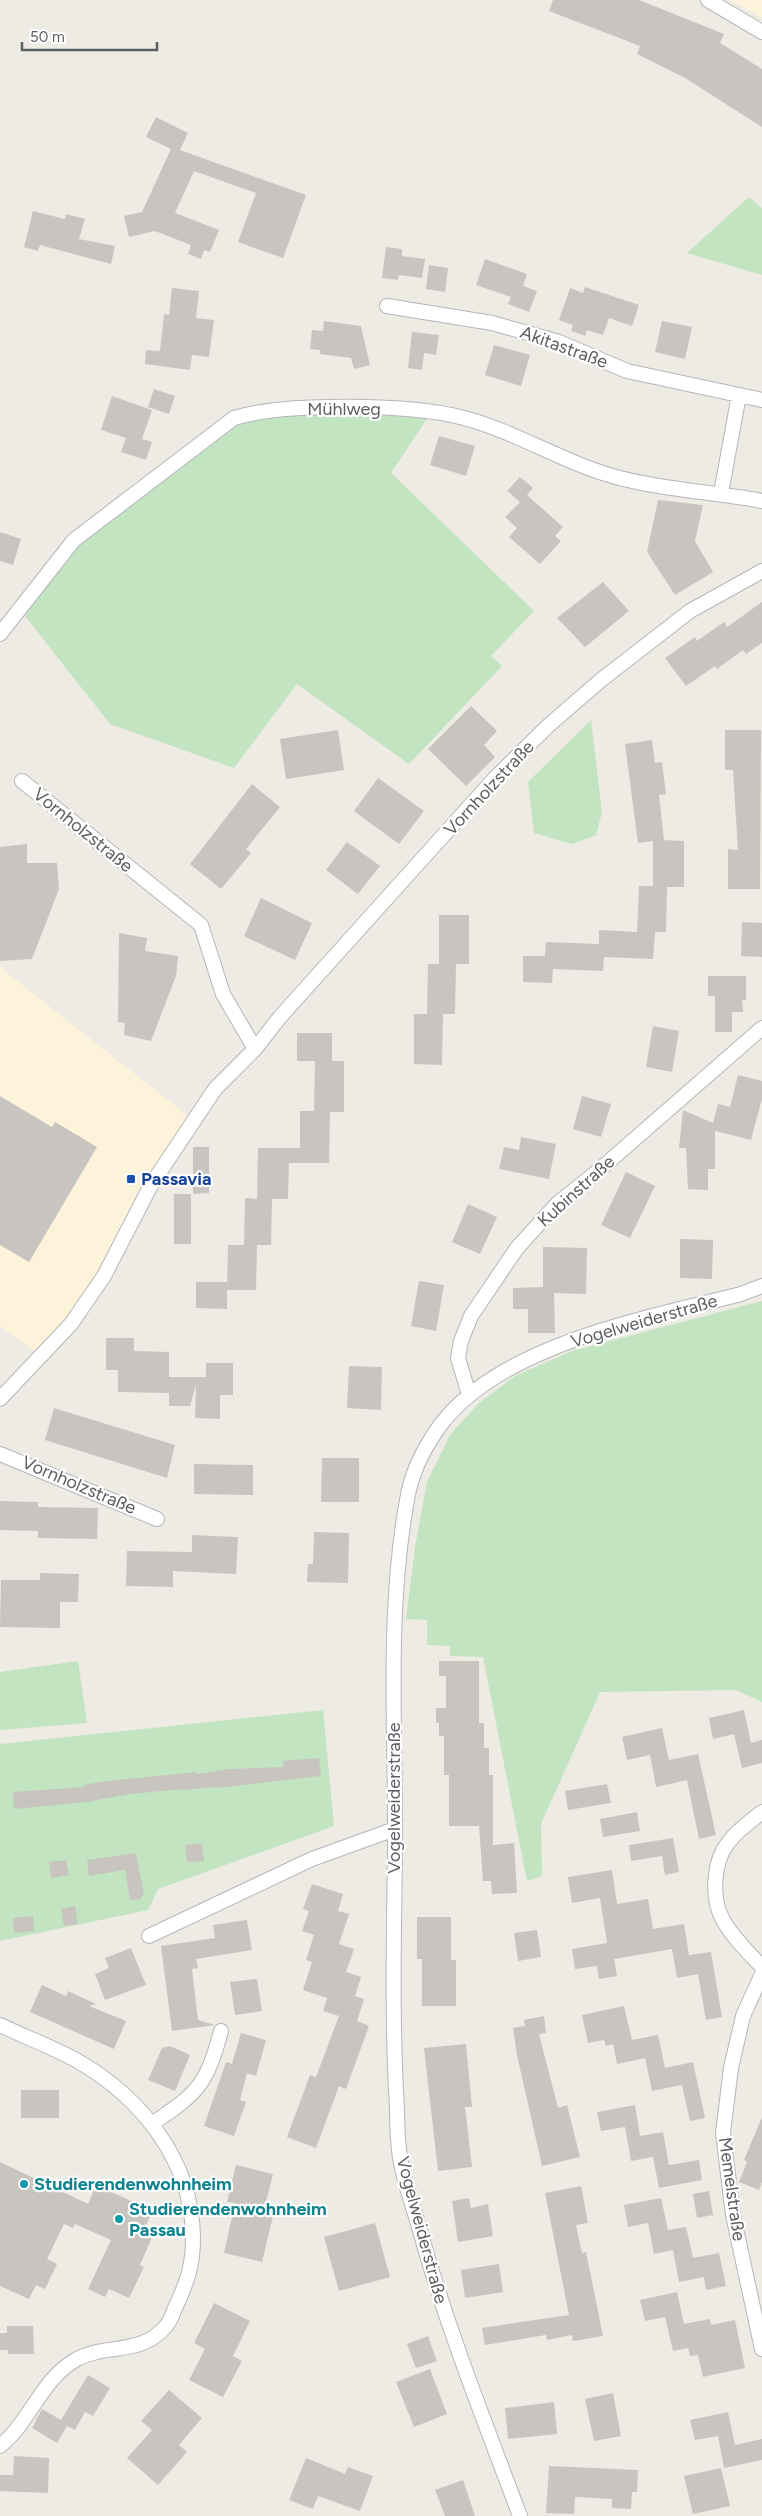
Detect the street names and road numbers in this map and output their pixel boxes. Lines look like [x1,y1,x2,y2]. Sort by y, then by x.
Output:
street label: Akitastraße [517,321,611,373]
street label: Mühlweg [307,398,381,420]
street label: Vornholzstraße [439,736,539,840]
street label: Vornholzstraße [29,783,137,877]
street label: Kubinstraße [533,1151,619,1231]
street label: Vogelweiderstraße [568,1290,720,1352]
street label: Vornholzstraße [19,1451,140,1519]
street label: Vogelweiderstraße [383,1722,405,1874]
street label: Memelstraße [714,2136,750,2242]
street label: Vogelweiderstraße [392,2154,452,2306]

